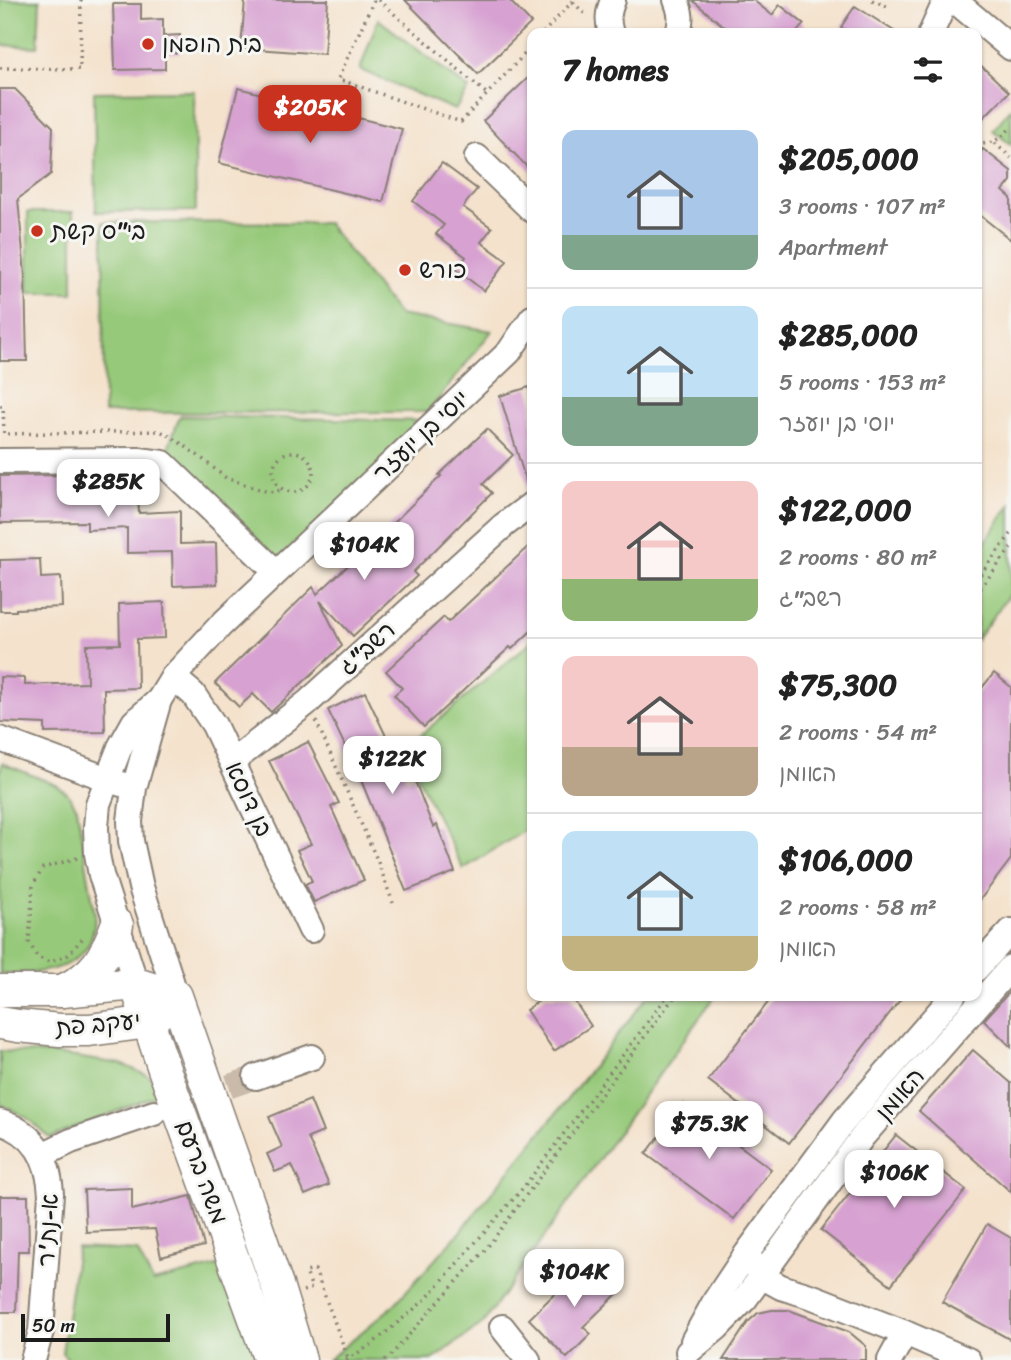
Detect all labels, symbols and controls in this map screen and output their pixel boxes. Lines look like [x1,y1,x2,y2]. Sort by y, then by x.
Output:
place label: בית הופמן [162,23,262,65]
marker: בית הופמן [140,36,156,52]
text: 7 homes [562,43,669,97]
icon: filters [909,51,947,89]
pin: $205K [261,86,359,145]
text: $205K [274,87,346,128]
text: $205,000 [779,132,919,186]
icon: home [618,158,702,242]
text: 3 rooms · 107 m² [779,186,946,227]
place label: בי"ס קשת [49,210,146,252]
marker: בי"ס קשת [29,223,45,239]
text: Apartment [779,227,888,268]
place label: כורש [419,249,467,291]
marker: כורש [397,262,413,278]
text: $285,000 [779,308,918,362]
icon: home [618,334,702,418]
text: 5 rooms · 153 m² [779,362,946,403]
street label: יוסי בן יועזר [362,379,480,493]
text: יוסי בן יועזר [779,403,895,444]
pin: $285K [59,460,157,519]
text: $285K [73,461,143,502]
text: $122,000 [779,483,912,537]
icon: home [618,509,702,593]
pin: $104K [315,522,413,582]
text: $104K [330,524,398,565]
text: 2 rooms · 80 m² [779,537,937,578]
text: רשב"ג [779,578,842,619]
street label: רשב"ג [328,610,406,686]
text: $75,300 [779,658,897,712]
icon: home [618,684,702,768]
text: 2 rooms · 54 m² [779,712,937,753]
pin: $122K [343,736,441,796]
text: $122K [359,738,425,779]
text: האומן [779,753,837,794]
street label: בן דוסא [213,754,285,844]
text: $106,000 [779,833,913,887]
icon: home [618,859,702,943]
text: 2 rooms · 58 m² [779,887,937,928]
text: האומן [779,928,837,969]
street label: יעקב פת [52,999,142,1049]
street label: האומן [864,1057,936,1131]
pin: $75.3K [652,1102,766,1161]
text: $75.3K [671,1103,747,1144]
street label: משה ברעם [164,1114,240,1230]
pin: $106K [845,1150,943,1210]
text: $106K [861,1152,927,1193]
street label: א-נת'ר [25,1192,71,1268]
pin: $104K [525,1250,623,1309]
text: $104K [540,1251,608,1292]
text: 50 m [32,1309,75,1342]
scale bar [21,1311,170,1343]

